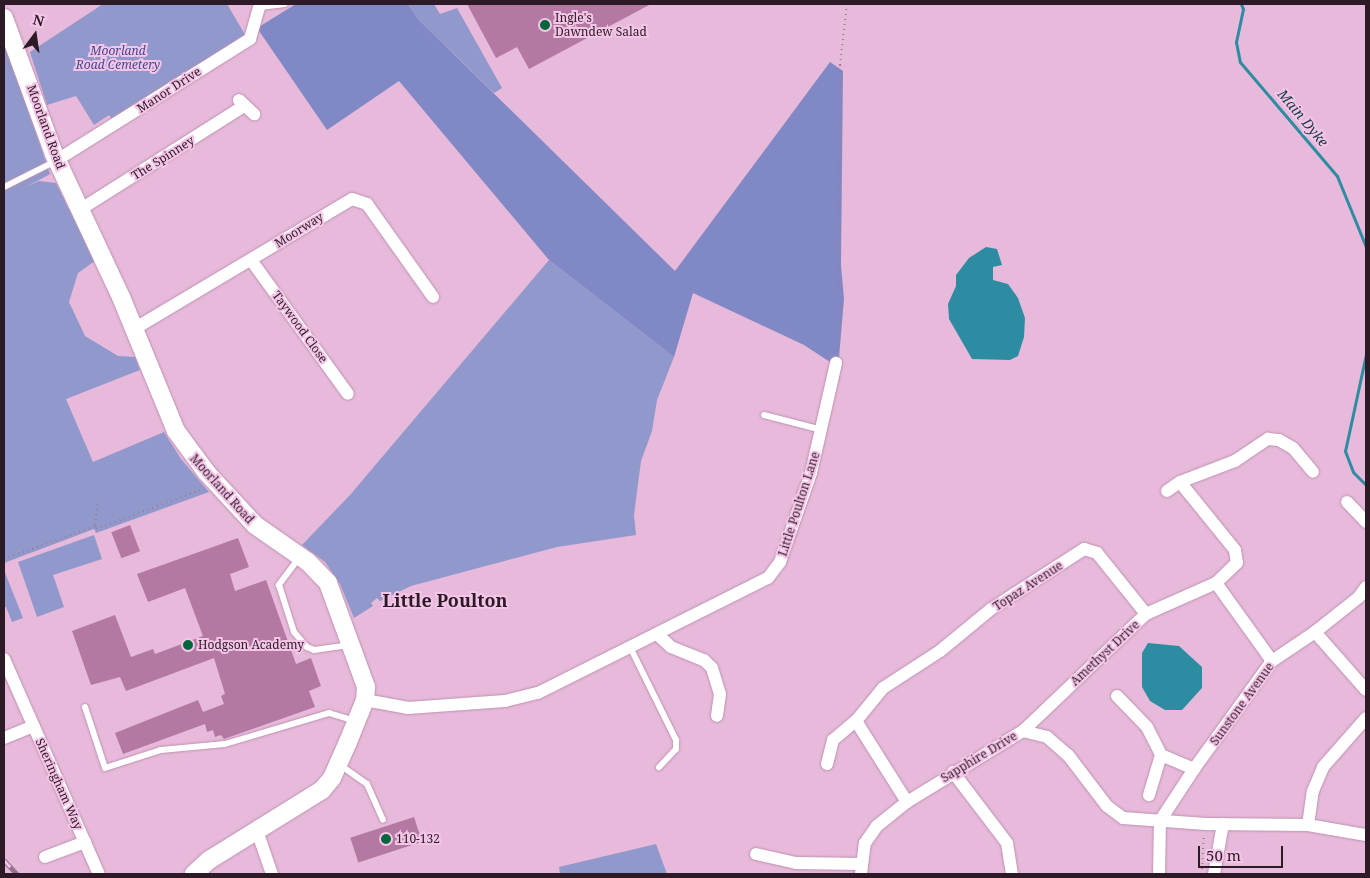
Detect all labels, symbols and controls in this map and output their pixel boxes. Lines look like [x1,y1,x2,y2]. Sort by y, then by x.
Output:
text: N [31,9,46,31]
north arrow [10,10,60,60]
place label: Ingle's Dawndew Salad [555,11,647,39]
marker: Ingle's Dawndew Salad [539,19,551,31]
park label: Moorland Road Cemetery [76,44,160,72]
street label: Manor Drive [134,64,204,116]
street label: Moorland Road [24,83,68,171]
water label: Main Dyke [1274,86,1332,150]
street label: The Spinney [129,133,197,183]
street label: Moorway [272,209,326,251]
street label: Taywood Close [269,288,331,366]
street label: Little Poulton Lane [775,450,823,558]
street label: Moorland Road [187,451,257,527]
street label: Topaz Avenue [991,558,1065,614]
district label: Little Poulton [382,589,508,611]
street label: Amethyst Drive [1068,617,1142,689]
place label: Hodgson Academy [198,638,304,652]
marker: Hodgson Academy [182,639,194,651]
street label: Sunstone Avenue [1207,660,1277,748]
street label: Sapphire Drive [938,729,1020,785]
street label: Sheringham Way [32,736,86,832]
place label: 110-132 [396,832,440,846]
marker: 110-132 [380,833,392,845]
scale bar [1200,836,1285,868]
text: 50 m [1206,845,1241,865]

